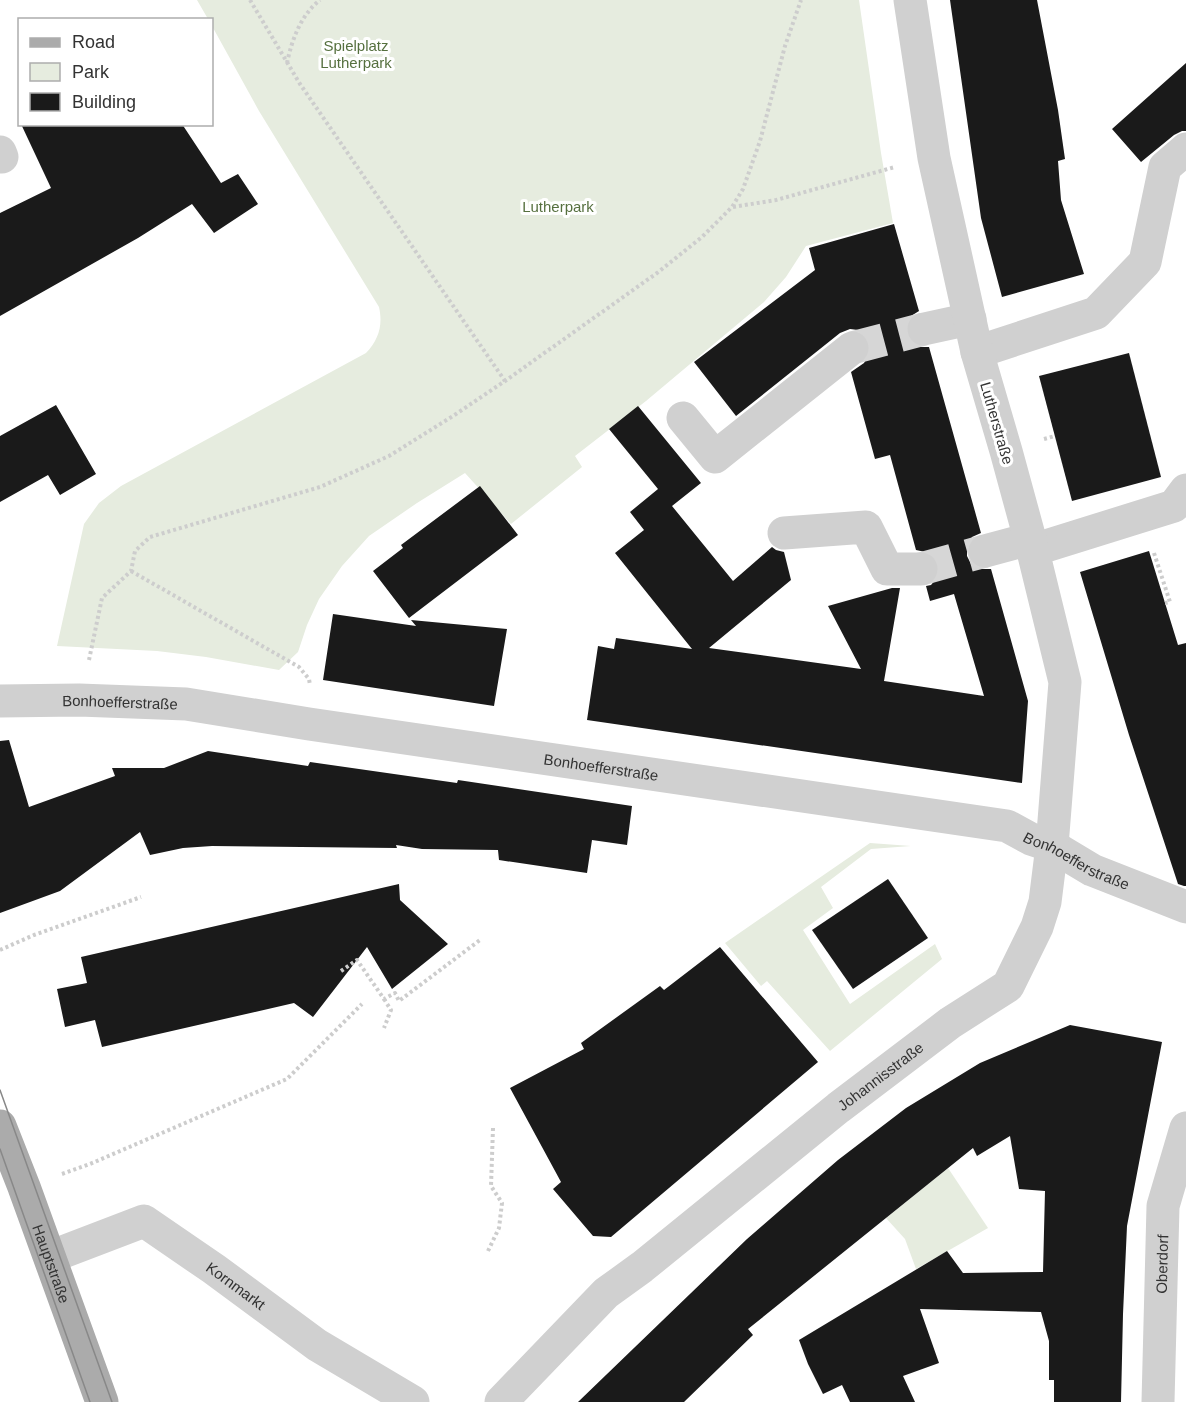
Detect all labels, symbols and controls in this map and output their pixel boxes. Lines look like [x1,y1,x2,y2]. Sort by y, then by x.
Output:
legend [18,18,213,126]
text: Road [72,32,115,52]
park label: Spielplatz Lutherpark [320,37,392,71]
text: Park [72,62,110,82]
text: Building [72,92,136,112]
park label: Lutherpark [522,198,594,215]
street label: Lutherstraße [977,380,1017,466]
street label: Bonhoefferstraße [62,691,178,712]
street label: Bonhoefferstraße [543,750,660,783]
street label: Bonhoefferstraße [1021,828,1132,892]
street label: Johannisstraße [834,1038,926,1114]
street label: Hauptstraße [30,1222,74,1305]
street label: Oberdorf [1152,1233,1171,1294]
street label: Kornmarkt [203,1258,270,1313]

